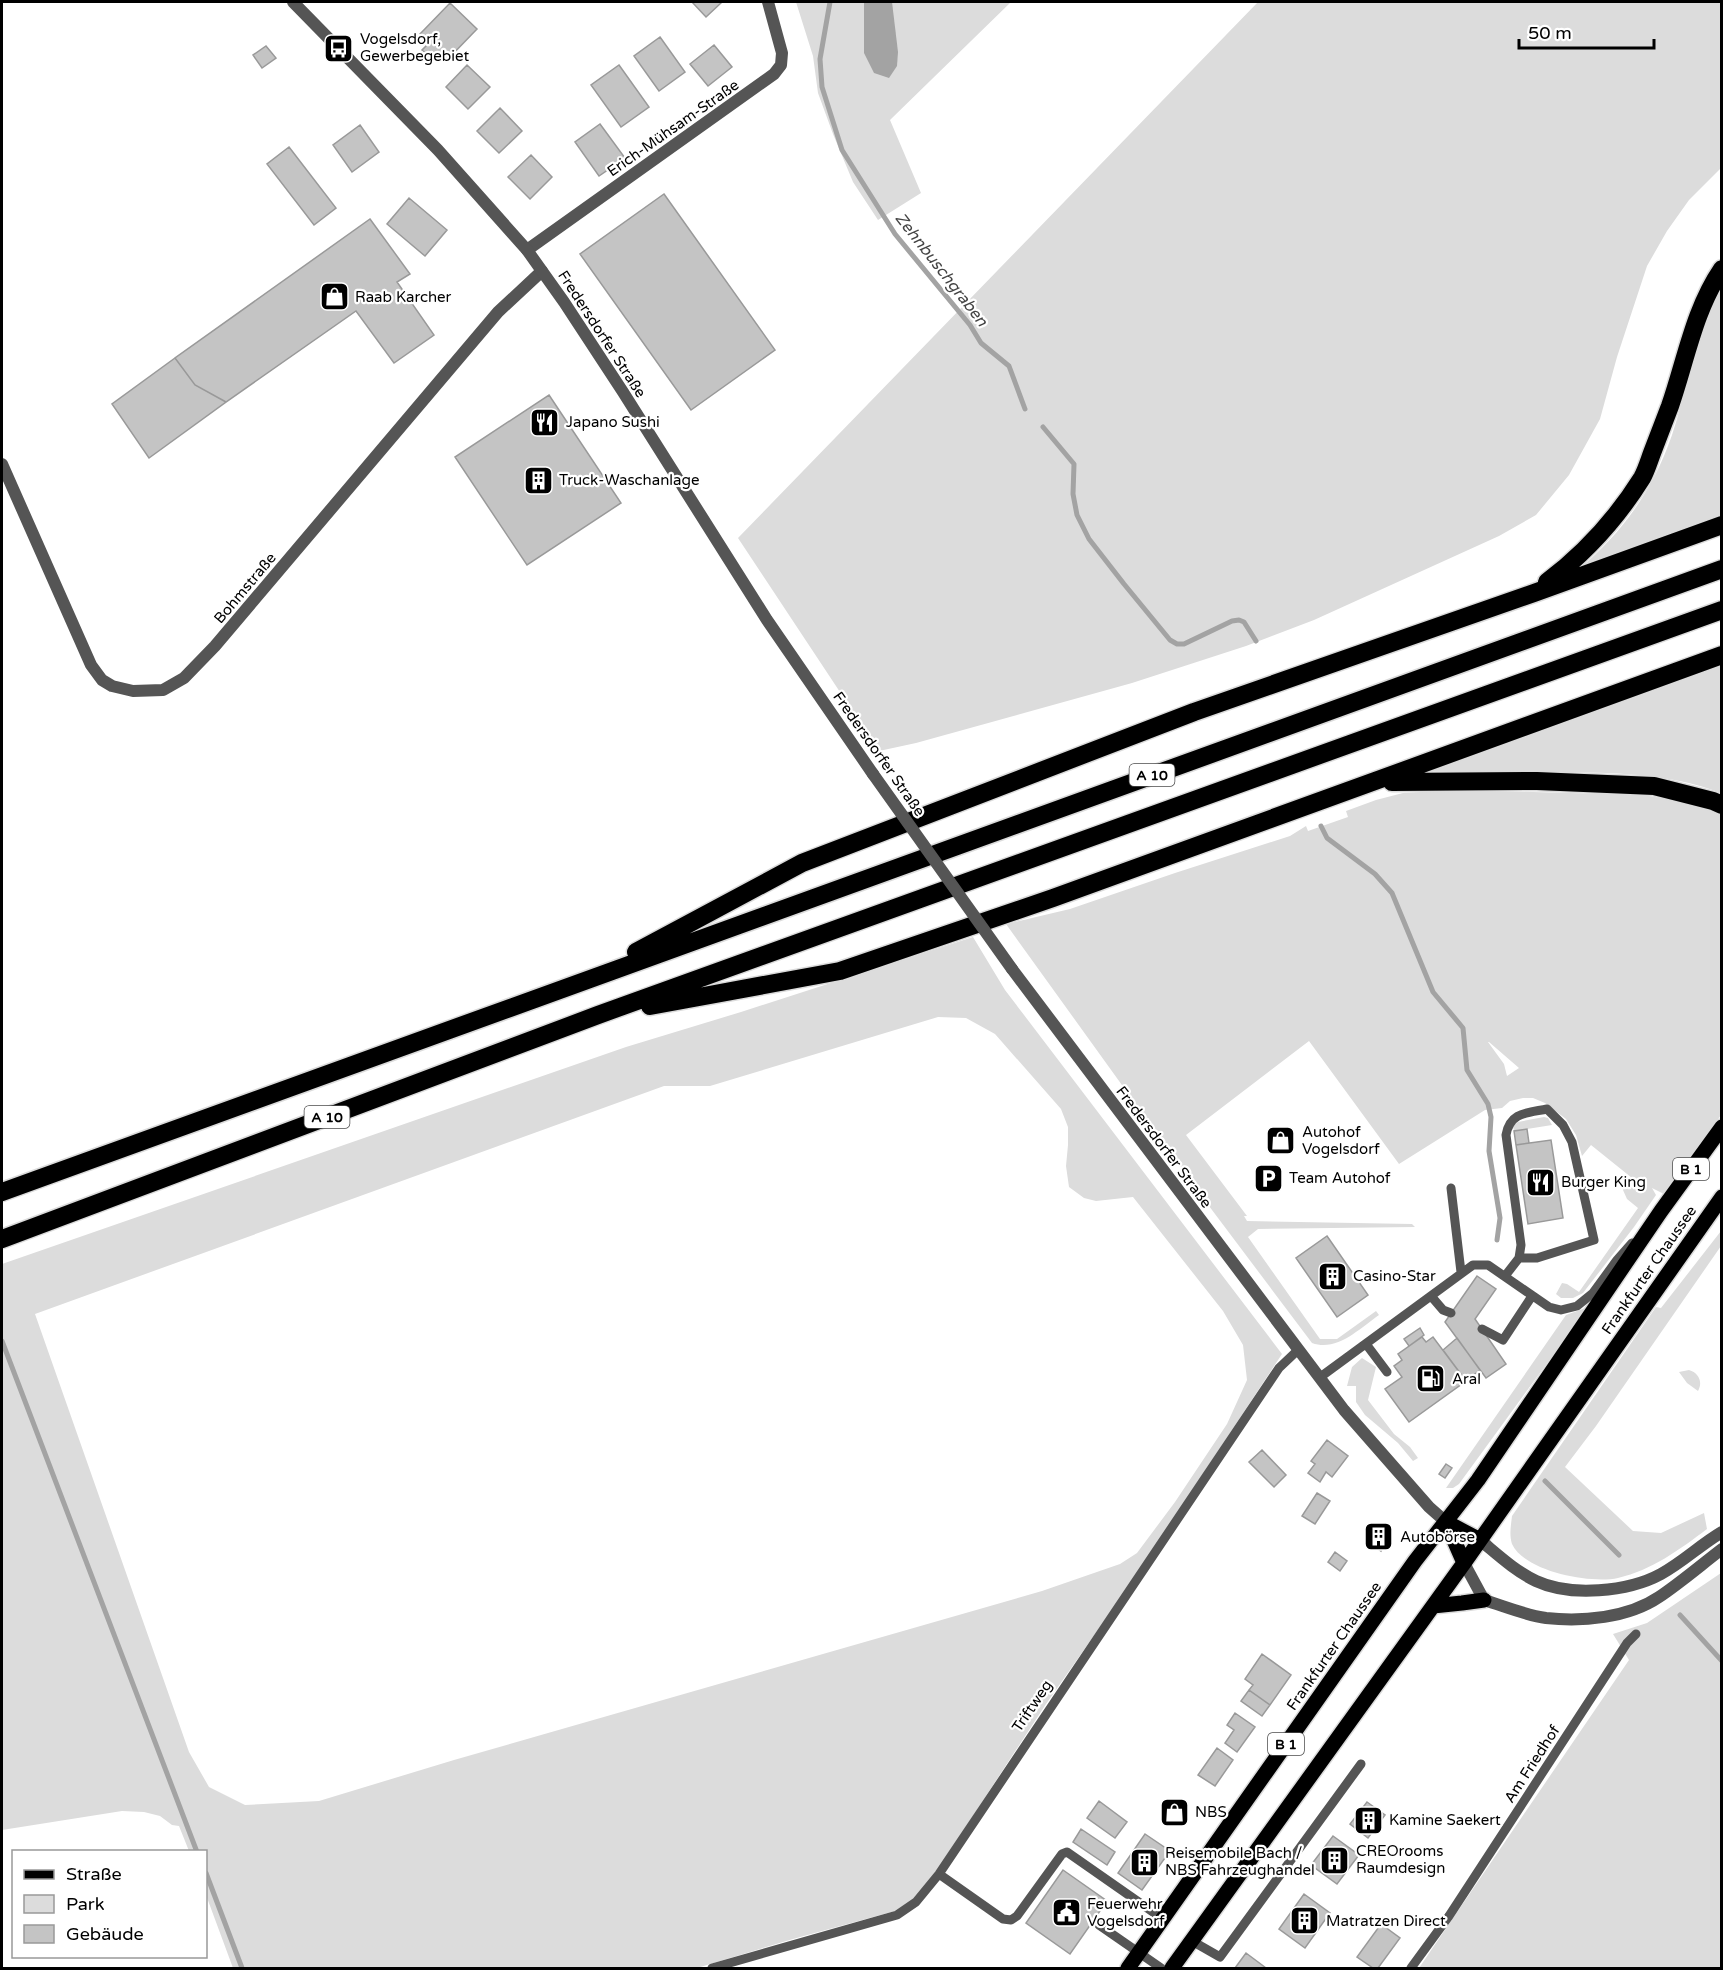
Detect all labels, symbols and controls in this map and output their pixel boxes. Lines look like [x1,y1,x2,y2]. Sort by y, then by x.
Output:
scale bar [1519,12,1654,50]
text: 50 m [1528,22,1572,44]
place label: Vogelsdorf, Gewerbegebiet [360,30,469,65]
bus stop icon: Vogelsdorf, Gewerbegebiet [323,32,355,64]
street label: Erich-Mühsam-Straße [604,76,742,180]
water label: Zehnbuschgraben [891,209,993,331]
street label: Fredersdorfer Straße [554,267,650,401]
shop icon: Raab Karcher [318,281,350,313]
place label: Raab Karcher [355,288,452,306]
restaurant icon: Japano Sushi [529,406,561,438]
place label: Japano Sushi [566,413,660,431]
building icon: Truck-Waschanlage [522,464,554,496]
place label: Truck-Waschanlage [559,471,699,489]
street label: Bohmstraße [210,549,280,627]
street label: Fredersdorfer Straße [829,688,929,820]
road number: A 10 [1130,764,1174,786]
street label: Fredersdorfer Straße [1112,1083,1216,1211]
road number: A 10 [304,1106,350,1128]
place label: Autohof Vogelsdorf [1302,1123,1380,1158]
shop icon: Autohof Vogelsdorf [1265,1125,1297,1157]
road number: B 1 [1673,1158,1709,1180]
parking icon: Team Autohof [1252,1162,1284,1194]
restaurant icon: Burger King [1524,1166,1556,1198]
place label: Team Autohof [1289,1169,1391,1187]
place label: Burger King [1561,1173,1646,1191]
street label: Frankfurter Chaussee [1598,1202,1700,1338]
building icon: Casino-Star [1316,1260,1348,1292]
place label: Casino-Star [1353,1267,1436,1285]
fuel station icon: Aral [1415,1363,1447,1395]
place label: Aral [1452,1370,1481,1388]
building icon: Autobörse [1363,1521,1395,1553]
place label: Autobörse [1400,1528,1475,1546]
street label: Frankfurter Chaussee [1283,1578,1385,1714]
street label: Triftweg [1008,1677,1056,1735]
street label: Am Friedhof [1500,1722,1564,1806]
road number: B 1 [1268,1733,1304,1755]
shop icon: NBS [1158,1796,1190,1828]
place label: NBS [1195,1803,1227,1821]
building icon: Kamine Saekert [1352,1804,1384,1836]
place label: Kamine Saekert [1389,1811,1501,1829]
place label: CREOrooms Raumdesign [1356,1842,1445,1877]
place label: Reisemobile Bach / NBS Fahrzeughandel [1165,1844,1315,1879]
building icon: CREOrooms Raumdesign [1319,1844,1351,1876]
building icon: Reisemobile Bach / NBS Fahrzeughandel [1128,1846,1160,1878]
legend [12,1850,207,1958]
text: Straße [66,1863,122,1885]
text: Park [66,1893,105,1915]
place label: Feuerwehr Vogelsdorf [1087,1895,1165,1930]
public building icon: Feuerwehr Vogelsdorf [1050,1897,1082,1929]
building icon: Matratzen Direct [1289,1905,1321,1937]
place label: Matratzen Direct [1326,1912,1446,1930]
text: Gebäude [66,1923,144,1945]

